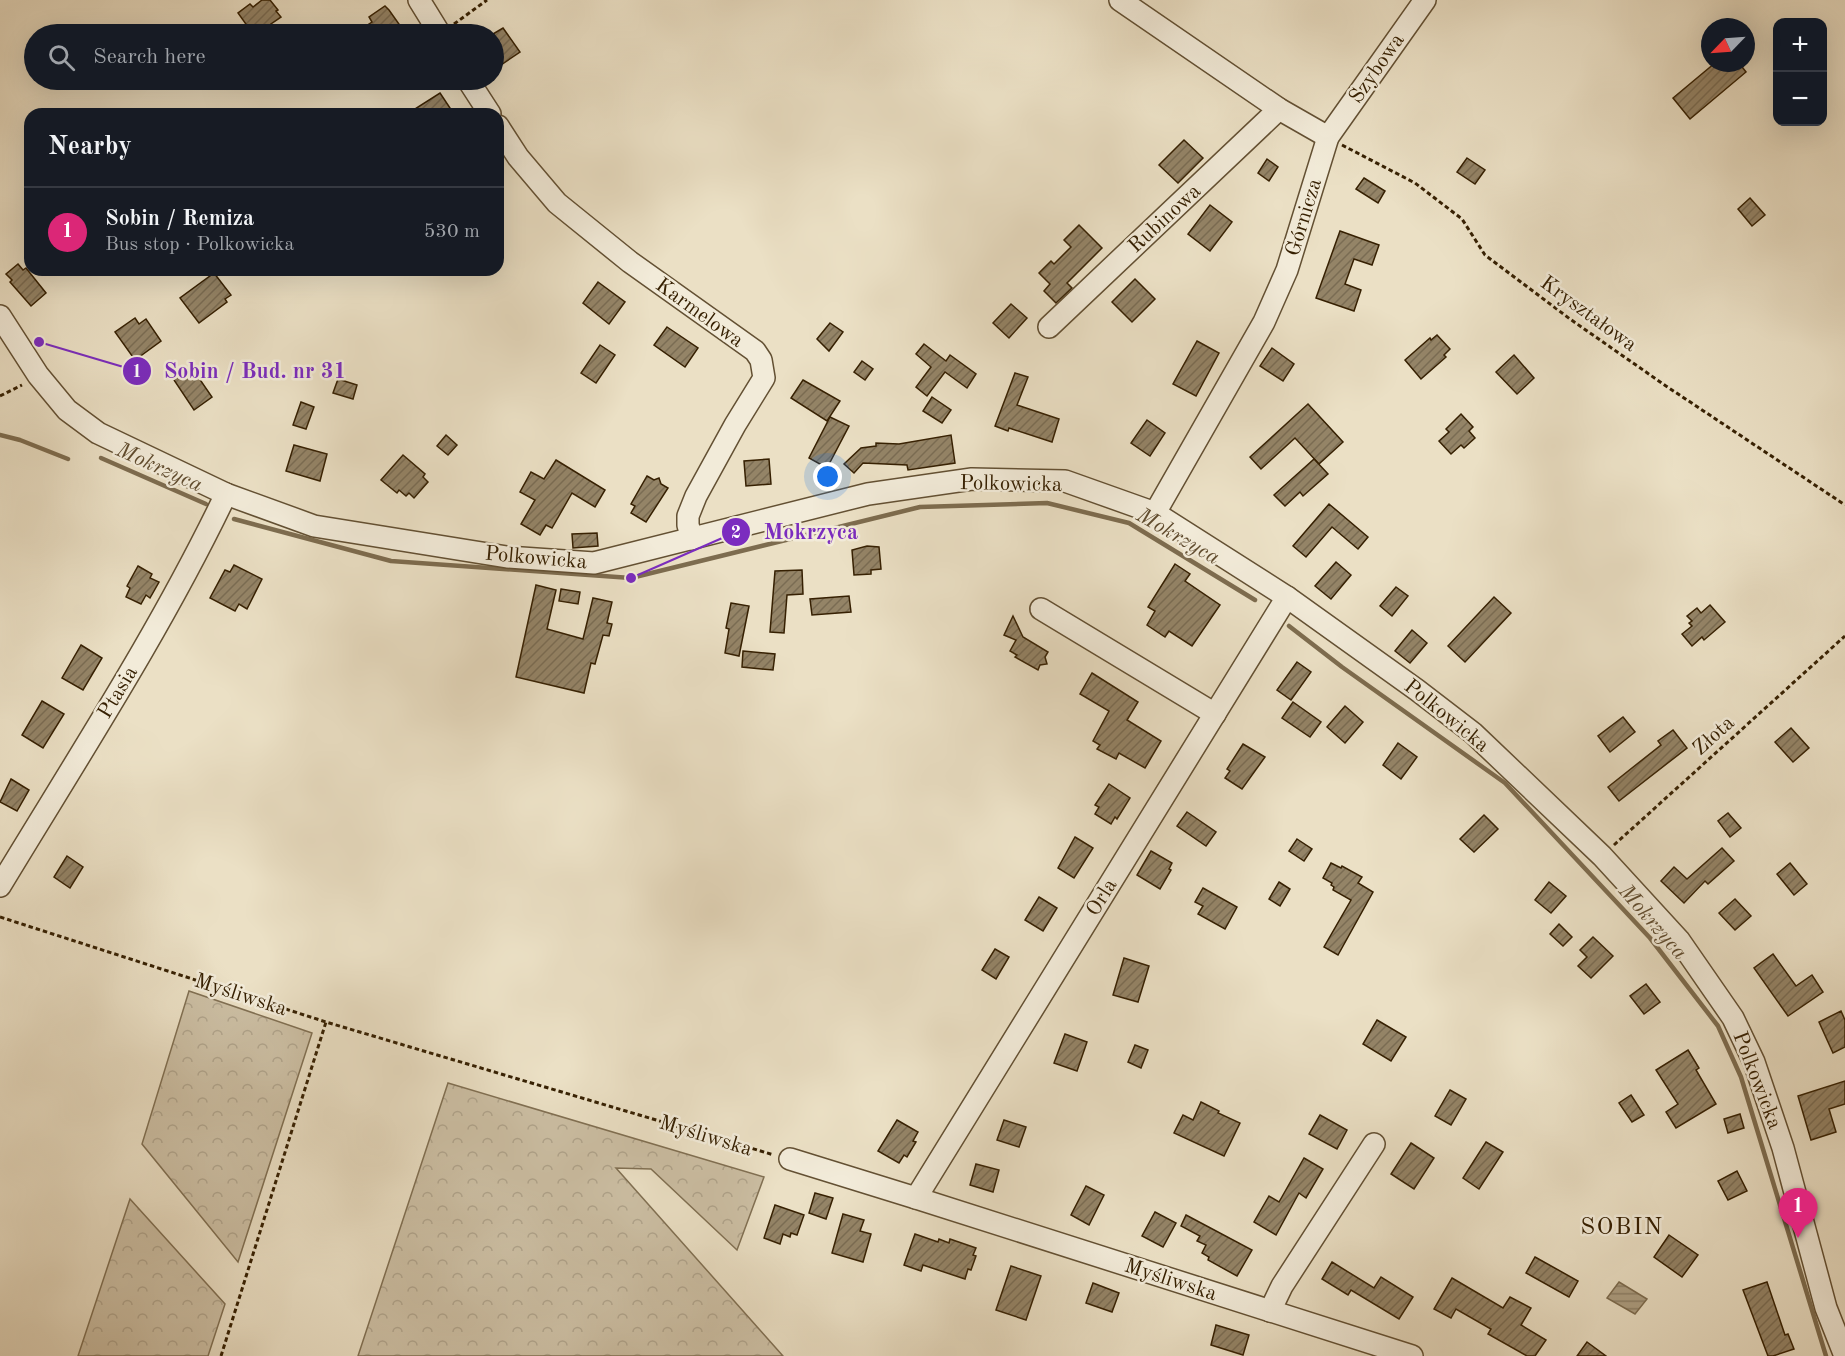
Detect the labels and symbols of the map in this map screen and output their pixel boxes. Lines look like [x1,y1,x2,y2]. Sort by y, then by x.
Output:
north arrow [1701,18,1755,72]
street label: Szybowa [1346,30,1409,108]
street label: Górnicza [1283,176,1326,259]
street label: Rubinowa [1125,181,1205,257]
street label: Kryształowa [1536,272,1640,356]
street label: Karmelowa [651,274,747,352]
callout: Sobin / Bud. nr 31 [122,351,358,391]
text: Sobin / Bud. nr 31 [164,361,346,383]
text: 1 [132,363,142,381]
water label: Mokrzyca [112,439,206,497]
your location [813,462,842,491]
street label: Polkowicka [959,473,1063,496]
water label: Mokrzyca [1132,504,1224,569]
callout: Mokrzyca [721,512,870,552]
text: Mokrzyca [764,522,858,544]
text: 2 [731,524,741,542]
street label: Polkowicka [484,544,588,573]
street label: Ptasia [95,663,142,723]
street label: Polkowicka [1400,676,1493,757]
street label: Złota [1689,712,1739,760]
street label: Orla [1083,876,1122,920]
water label: Mokrzyca [1613,880,1691,964]
street label: Myśliwska [192,971,289,1020]
street label: Polkowicka [1728,1029,1785,1132]
street label: Myśliwska [657,1112,754,1160]
pin: 1 [1778,1188,1818,1238]
district label: SOBIN [1580,1216,1664,1240]
street label: Myśliwska [1122,1256,1219,1305]

